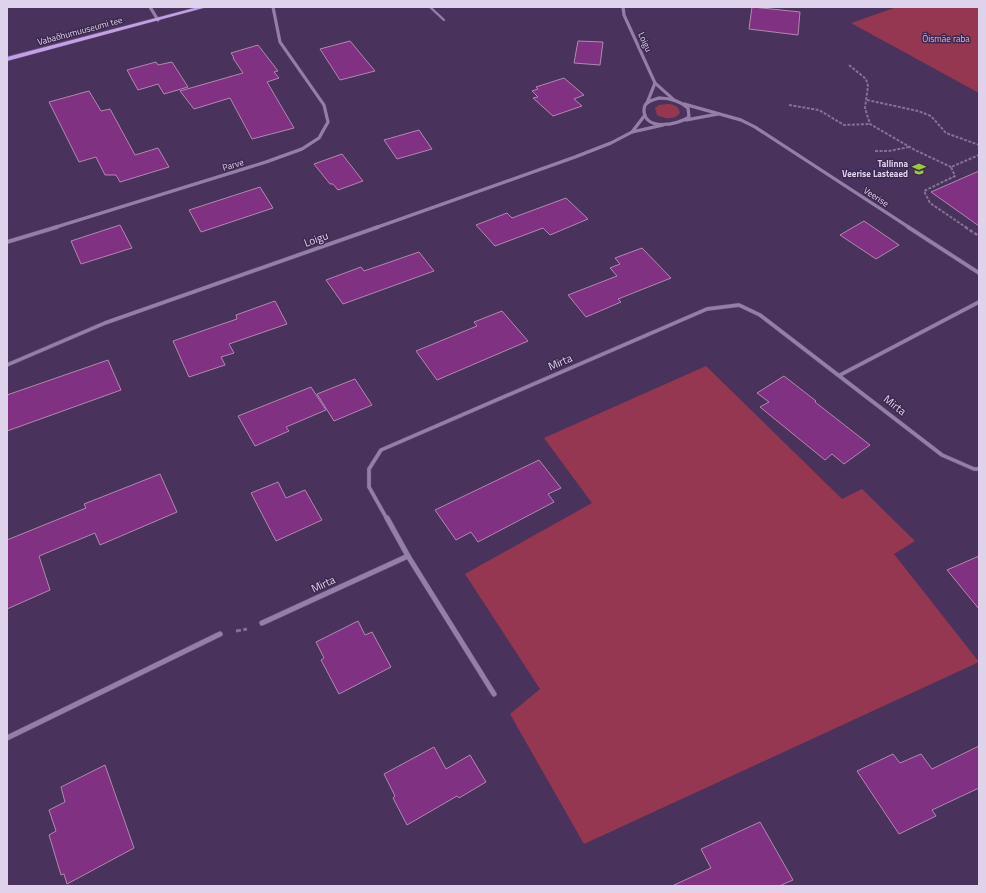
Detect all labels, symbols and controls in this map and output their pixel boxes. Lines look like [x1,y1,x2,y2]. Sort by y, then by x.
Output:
street label: Vabaõhumuuseumi tee [36,13,124,48]
street label: Loigu [635,30,656,54]
park label: Õismäe raba [922,32,970,45]
street label: Parve [221,155,246,174]
place label: Tallinna Veerise Lasteaed [842,157,908,180]
school or university icon: Tallinna Veerise Lasteaed [911,161,927,177]
street label: Veerise [861,184,892,210]
street label: Loigu [302,227,331,251]
street label: Mirta [545,350,575,374]
street label: Mirta [880,391,910,419]
street label: Mirta [308,571,338,596]

